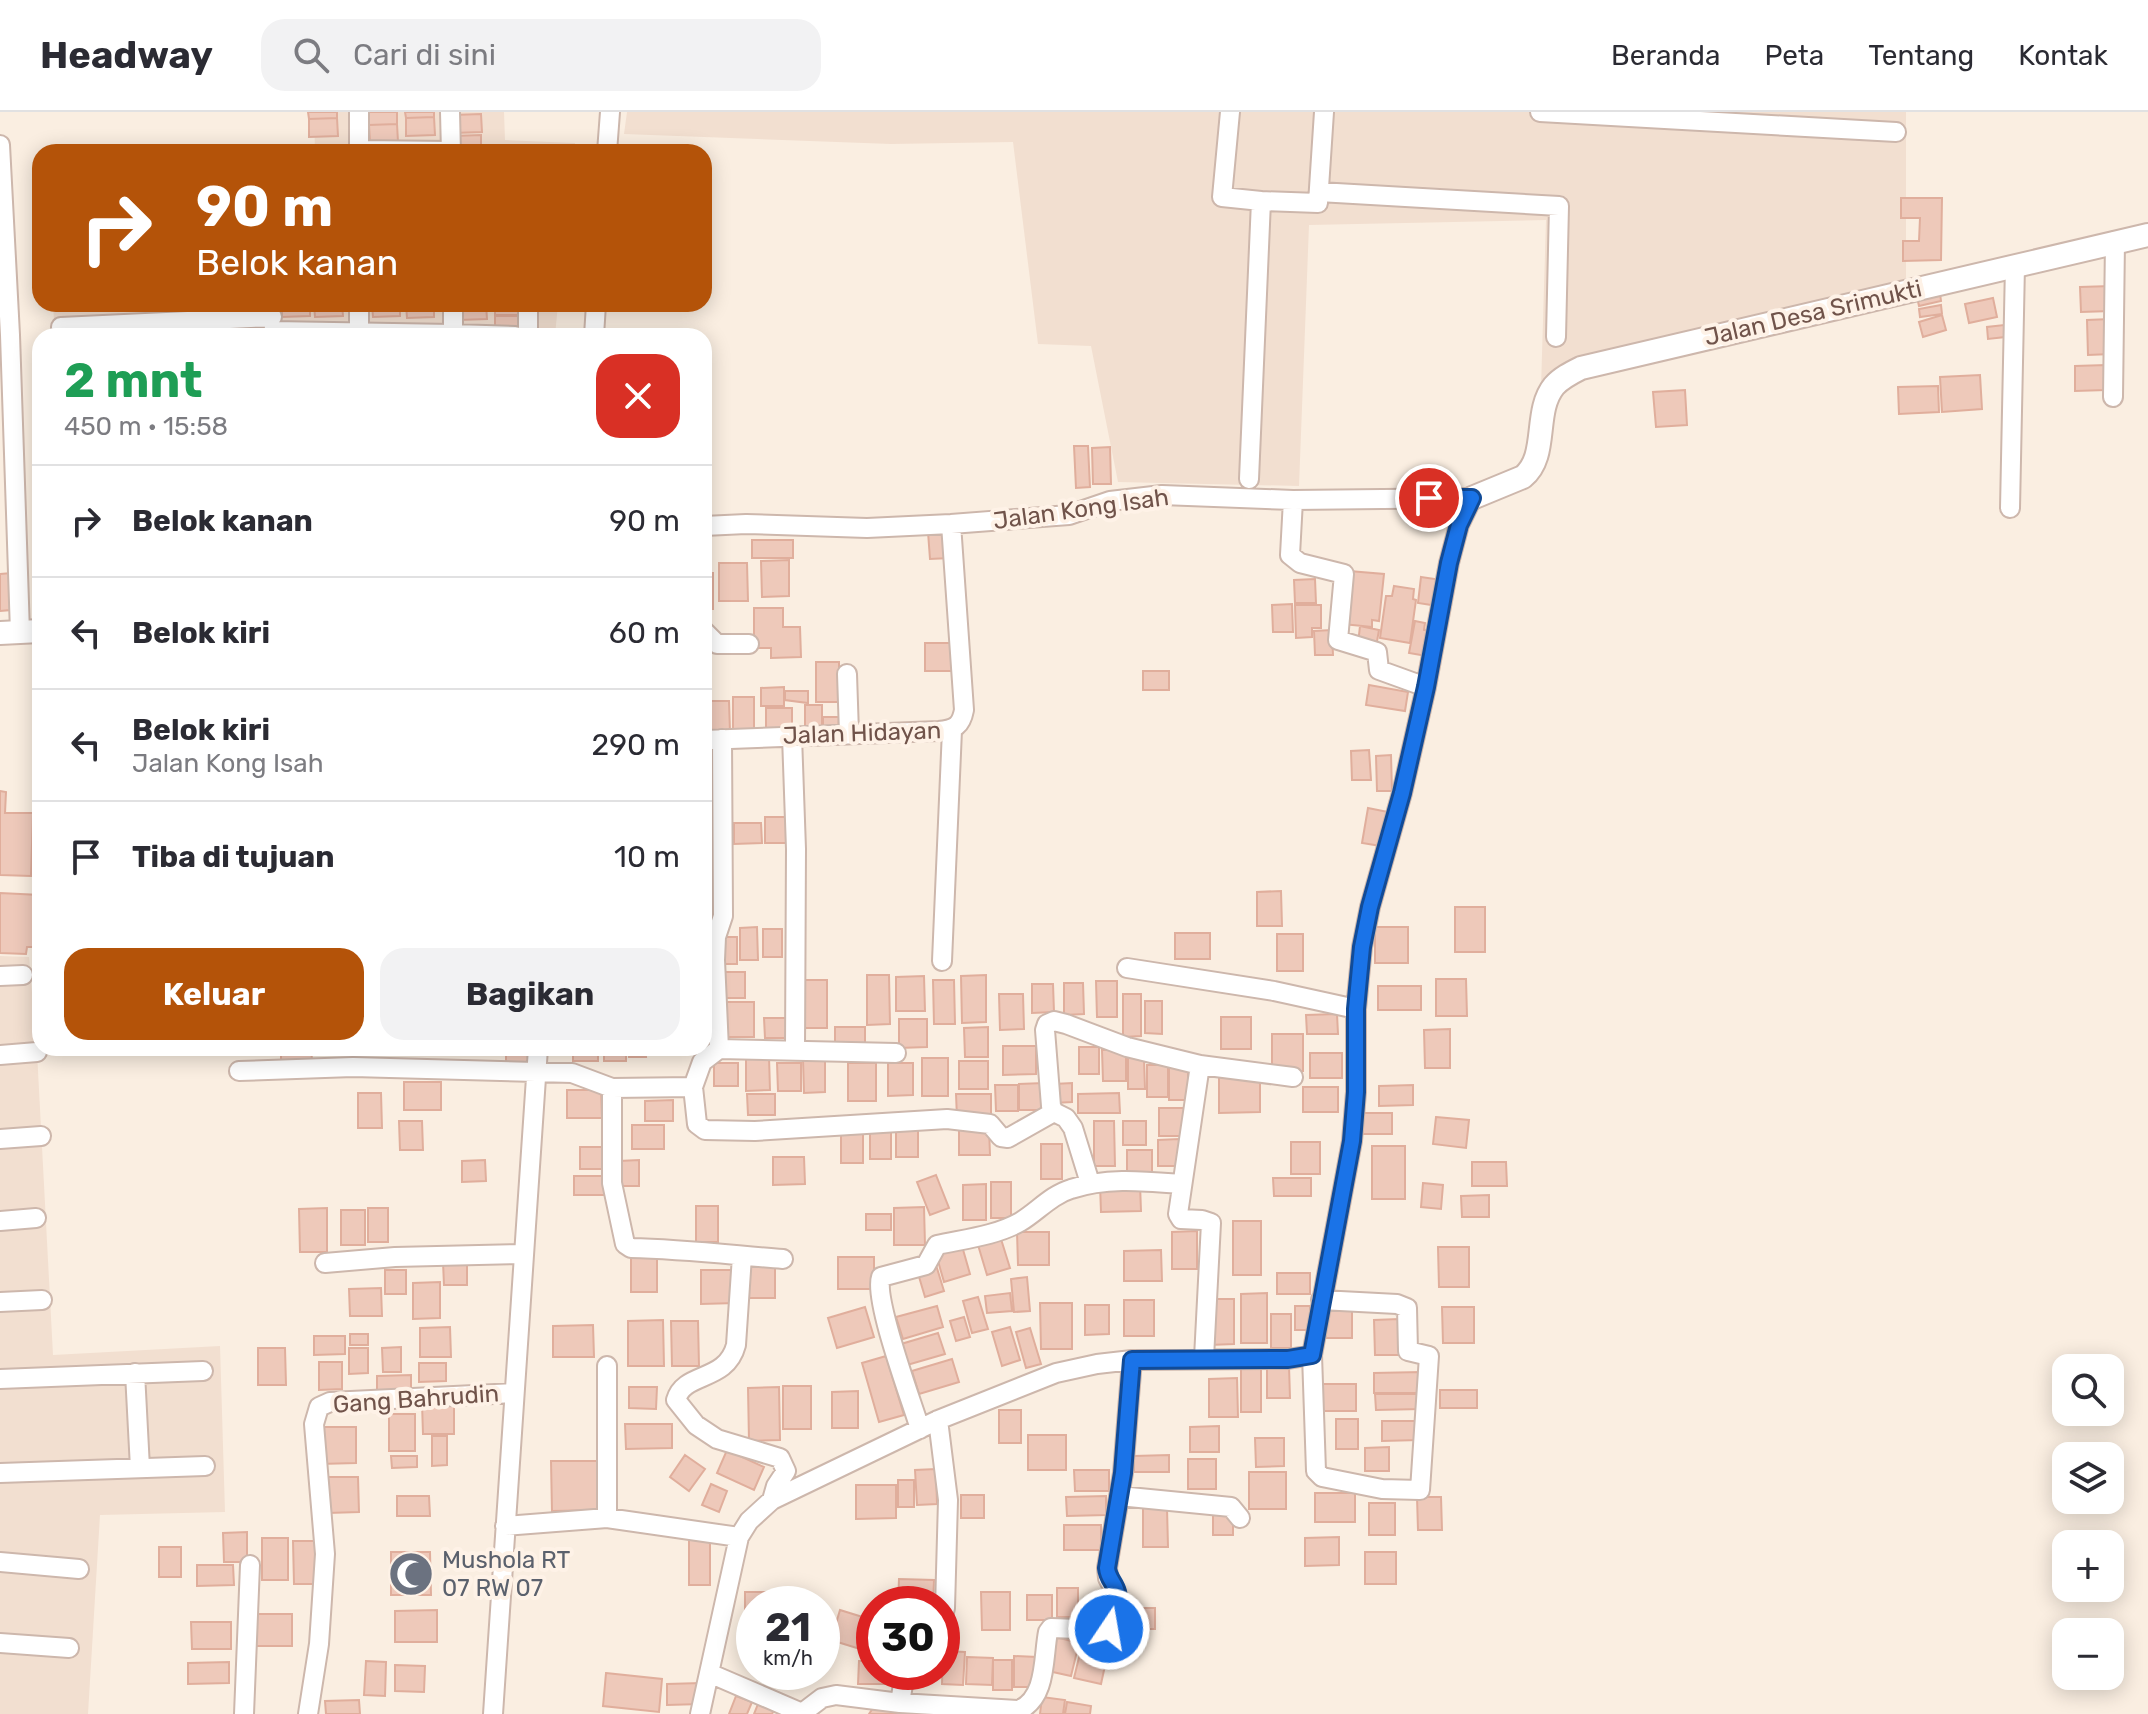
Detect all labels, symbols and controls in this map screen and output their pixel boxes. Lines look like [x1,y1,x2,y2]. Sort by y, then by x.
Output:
search box [261,19,821,91]
text: Headway [40,32,213,78]
icon: search [289,33,333,77]
text: Cari di sini [353,37,496,73]
text: Beranda [1611,39,1720,72]
text: Peta [1764,39,1824,72]
text: Tentang [1868,39,1974,72]
text: Kontak [2018,39,2108,72]
text: 90 m [196,174,333,240]
icon: right [64,176,168,280]
text: Belok kanan [196,241,398,284]
street label: Jalan Desa Srimukti [1701,274,1925,352]
text: 2 mnt [64,352,202,409]
button: close [596,354,680,438]
text: 450 m · 15:58 [64,411,228,442]
pin [1395,464,1463,532]
icon: arrive [1407,476,1451,520]
street label: Jalan Kong Isah [992,483,1170,535]
icon: right [64,499,108,543]
text: Belok kanan [132,503,313,539]
text: 90 m [609,503,680,539]
icon: left [64,611,108,655]
text: Belok kiri [132,615,270,651]
text: 60 m [609,615,680,651]
text: Belok kiri [132,712,270,748]
street label: Jalan Hidayan [782,716,942,750]
icon: left [64,723,108,767]
text: 290 m [592,727,680,763]
text: Jalan Kong Isah [132,748,324,779]
icon: arrive [64,835,108,879]
text: Tiba di tujuan [132,839,334,875]
text: 10 m [614,839,680,875]
button: Keluar [64,948,364,1040]
button: Bagikan [380,948,680,1040]
map controls [2052,1354,2124,1690]
button: search [2052,1354,2124,1426]
street label: Gang Bahrudin [332,1379,500,1419]
button: layers [2052,1442,2124,1514]
button: + [2052,1530,2124,1602]
place label: Mushola RT 07 RW 07 [442,1546,571,1602]
mosque icon: Mushola RT 07 RW 07 [387,1550,435,1598]
speed limit sign: 30 [856,1586,960,1690]
position arrow [1067,1587,1151,1671]
text: 21 [765,1604,811,1651]
button: − [2052,1618,2124,1690]
text: km/h [763,1646,813,1670]

